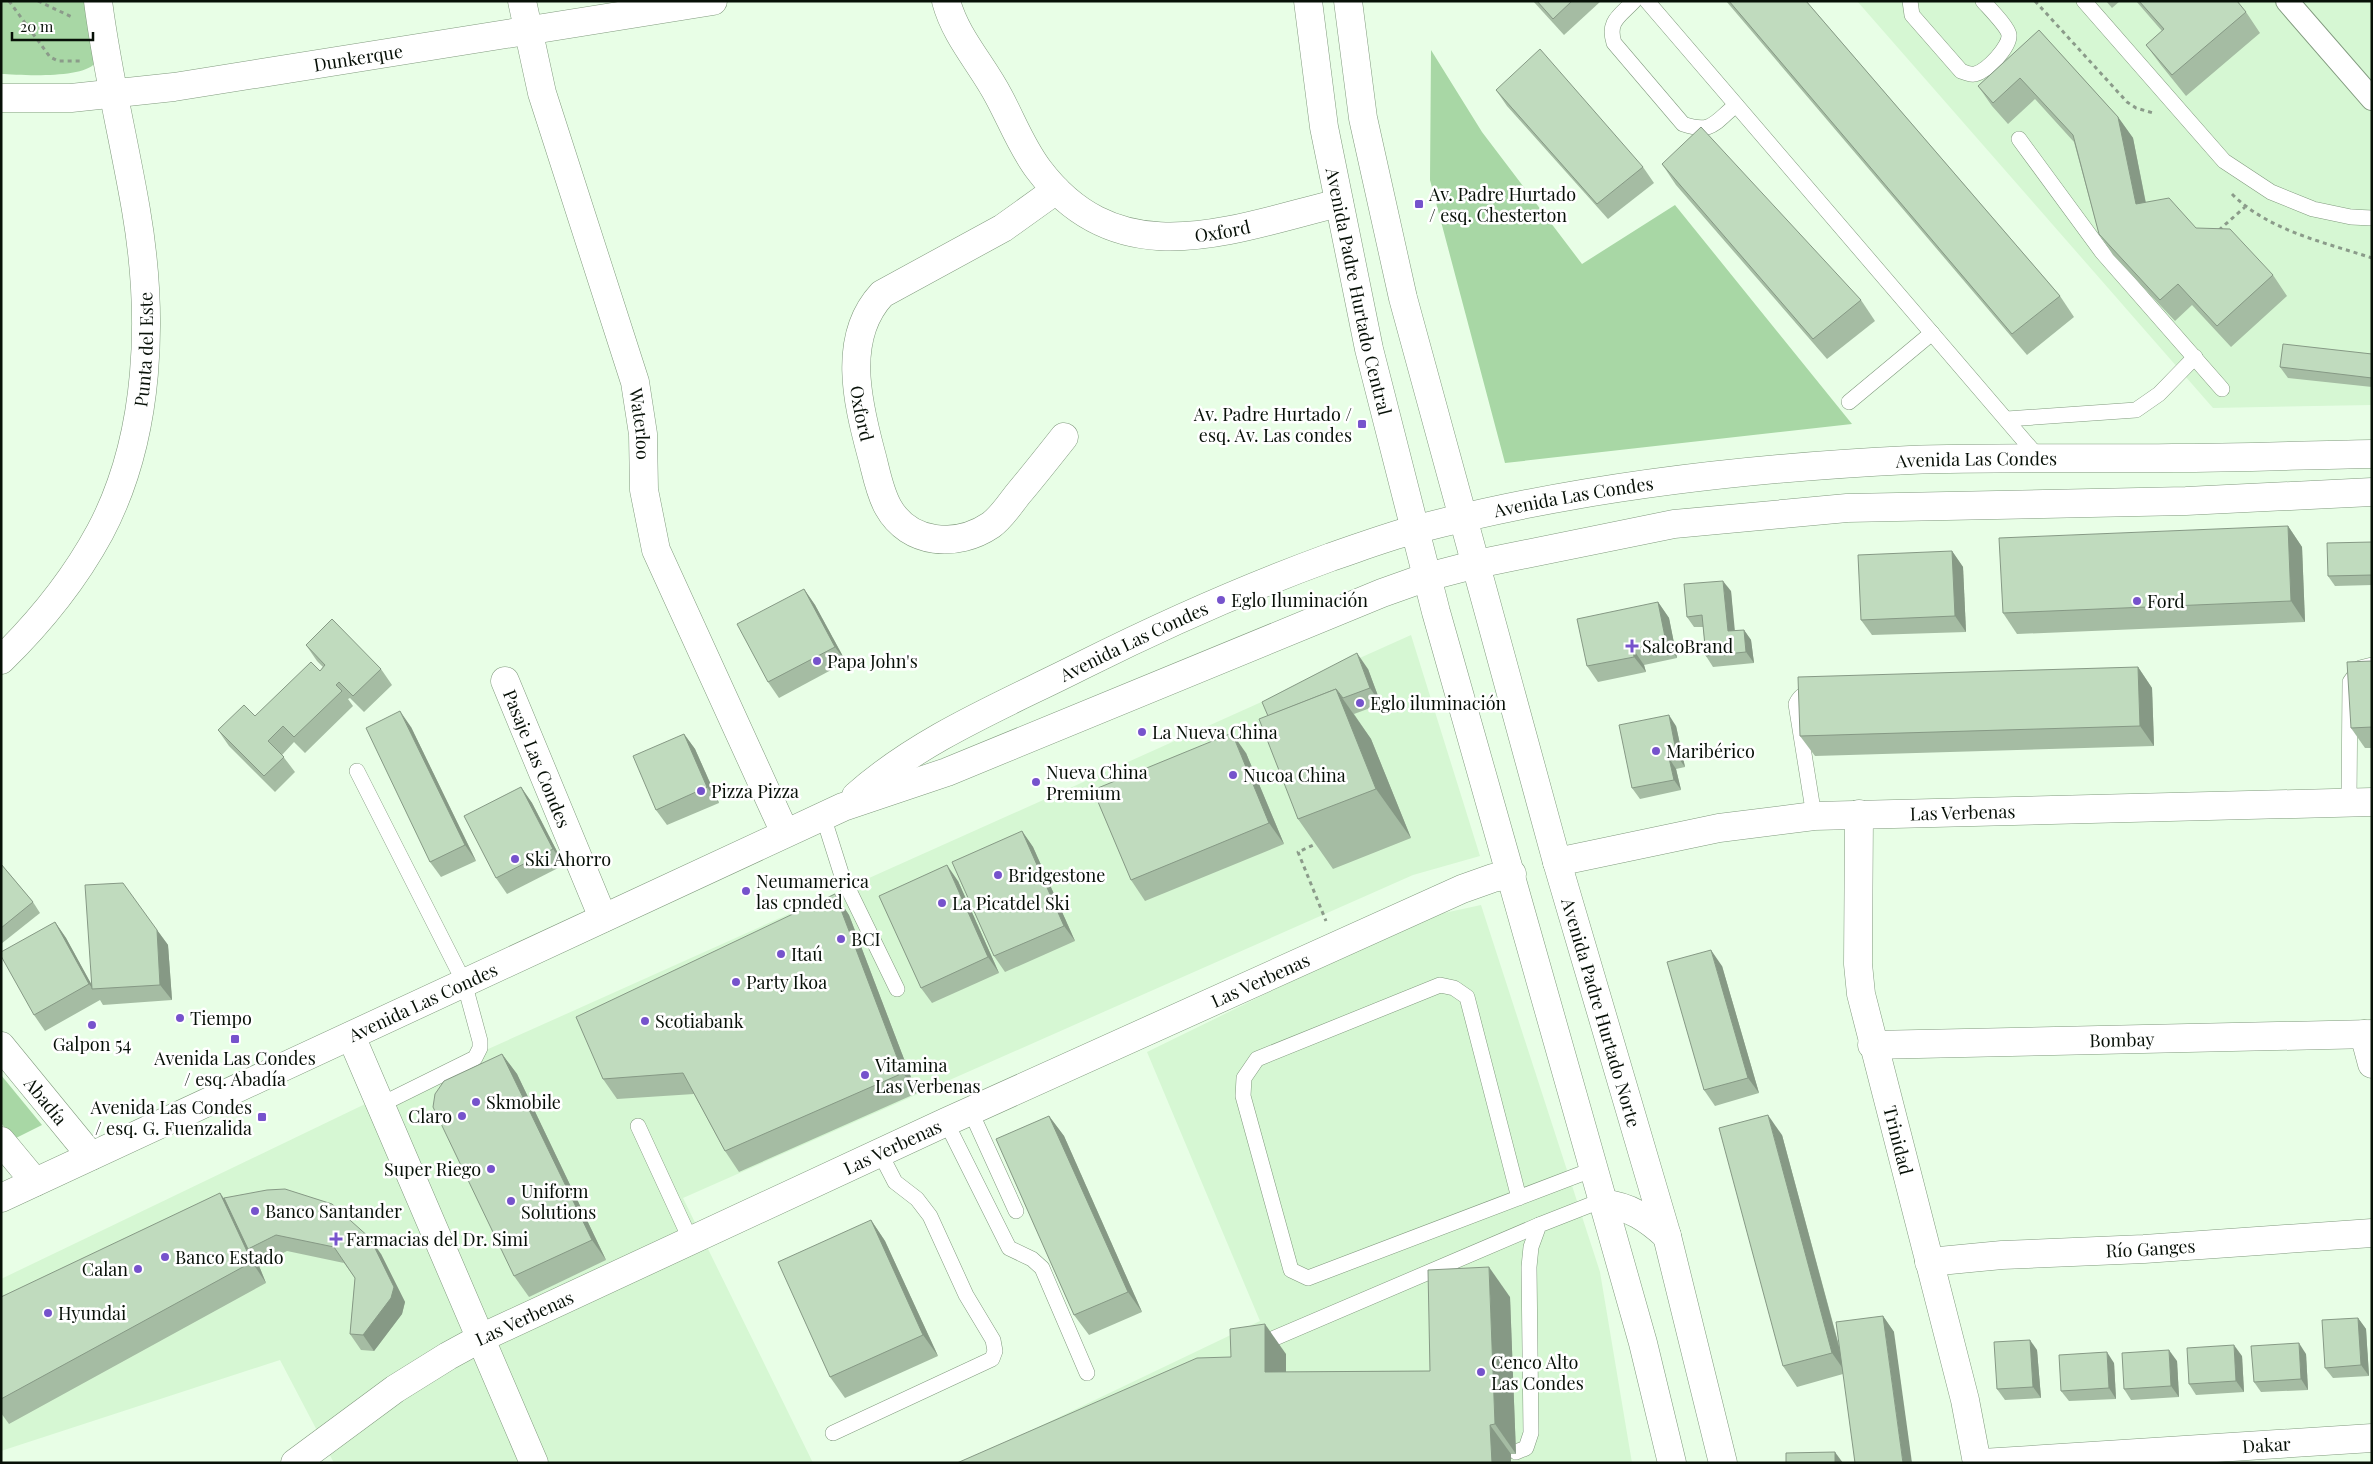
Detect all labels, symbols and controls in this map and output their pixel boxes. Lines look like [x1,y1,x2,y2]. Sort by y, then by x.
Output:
scale bar [12,10,94,42]
text: 20 m [20,16,54,36]
street label: Dunkerque [312,39,404,77]
street label: Avenida Padre Hurtado Central [1320,164,1397,418]
place label: Av. Padre Hurtado / esq. Chesterton [1428,182,1576,227]
marker: Av. Padre Hurtado / esq. Chesterton [1413,198,1425,210]
street label: Oxford [1193,214,1253,247]
street label: Punta del Este [128,291,158,408]
street label: Oxford [845,384,879,444]
street label: Waterloo [624,385,655,460]
place label: Av. Padre Hurtado / esq. Av. Las condes [1193,402,1352,447]
marker: Av. Padre Hurtado / esq. Av. Las condes [1356,418,1368,430]
street label: Avenida Las Condes [1894,446,2057,473]
street label: Avenida Las Condes [1491,471,1655,523]
place label: Eglo Iluminación [1231,588,1368,612]
place label: Ford [2147,589,2185,613]
marker: Eglo Iluminación [1215,594,1227,606]
marker: Ford [2131,595,2143,607]
street label: Avenida Las Condes [1055,596,1212,687]
place label: SalcoBrand [1642,634,1734,658]
marker: SalcoBrand [1626,640,1638,652]
place label: Papa John's [827,649,918,673]
marker: Papa John's [811,655,823,667]
street label: Pasaje Las Condes [498,686,576,831]
place label: Eglo iluminación [1370,691,1507,715]
marker: Eglo iluminación [1354,697,1366,709]
place label: La Nueva China [1152,720,1278,744]
marker: La Nueva China [1136,726,1148,738]
place label: Maribérico [1666,739,1755,763]
marker: Maribérico [1650,745,1662,757]
place label: Nueva China Premium [1046,760,1148,805]
place label: Nucoa China [1243,763,1346,787]
marker: Nucoa China [1227,769,1239,781]
marker: Nueva China Premium [1030,776,1042,788]
place label: Pizza Pizza [711,779,799,803]
marker: Pizza Pizza [695,785,707,797]
street label: Las Verbenas [1910,799,2016,826]
place label: Ski Ahorro [525,847,611,871]
marker: Ski Ahorro [509,853,521,865]
place label: Bridgestone [1008,863,1105,887]
place label: Neumamerica las cpnded [756,869,869,914]
marker: Bridgestone [992,869,1004,881]
marker: Neumamerica las cpnded [740,885,752,897]
place label: La Picatdel Ski [952,891,1070,915]
street label: Avenida Padre Hurtado Norte [1556,894,1646,1130]
marker: La Picatdel Ski [936,897,948,909]
place label: BCI [851,927,881,951]
marker: BCI [835,933,847,945]
place label: Itaú [791,942,823,966]
street label: Las Verbenas [1207,947,1313,1013]
marker: Itaú [775,948,787,960]
street label: Avenida Las Condes [344,957,501,1047]
place label: Party Ikoa [746,970,827,994]
marker: Party Ikoa [730,976,742,988]
place label: Tiempo [190,1006,252,1030]
place label: Scotiabank [655,1009,744,1033]
marker: Tiempo [174,1012,186,1024]
marker: Scotiabank [639,1015,651,1027]
marker: Galpon 54 [86,1019,98,1031]
street label: Bombay [2089,1027,2155,1052]
place label: Galpon 54 [53,1032,131,1056]
marker: Avenida Las Condes / esq. Abadía [229,1033,241,1045]
place label: Avenida Las Condes / esq. Abadía [153,1046,316,1091]
place label: Vitamina Las Verbenas [874,1053,980,1098]
marker: Vitamina Las Verbenas [859,1069,871,1081]
street label: Abadía [19,1071,73,1130]
place label: Skmobile [486,1090,561,1114]
place label: Avenida Las Condes / esq. G. Fuenzalida [90,1095,252,1140]
marker: Skmobile [470,1096,482,1108]
street label: Trinidad [1878,1103,1919,1178]
place label: Claro [408,1104,452,1128]
marker: Claro [456,1110,468,1122]
marker: Avenida Las Condes / esq. G. Fuenzalida [256,1111,268,1123]
street label: Las Verbenas [839,1114,945,1180]
place label: Super Riego [384,1157,481,1181]
marker: Super Riego [485,1163,497,1175]
place label: Uniform Solutions [521,1179,596,1224]
marker: Uniform Solutions [505,1195,517,1207]
place label: Banco Santander [265,1199,402,1223]
marker: Banco Santander [249,1205,261,1217]
place label: Farmacias del Dr. Simi [346,1227,528,1251]
marker: Farmacias del Dr. Simi [330,1233,342,1245]
street label: Río Ganges [2105,1233,2196,1263]
place label: Banco Estado [175,1245,284,1269]
marker: Banco Estado [159,1251,171,1263]
place label: Calan [82,1257,128,1281]
marker: Calan [132,1263,144,1275]
street label: Las Verbenas [471,1285,577,1351]
place label: Hyundai [58,1301,126,1325]
marker: Hyundai [42,1307,54,1319]
place label: Cenco Alto Las Condes [1491,1350,1584,1395]
marker: Cenco Alto Las Condes [1475,1366,1487,1378]
street label: Dakar [2241,1431,2291,1458]

